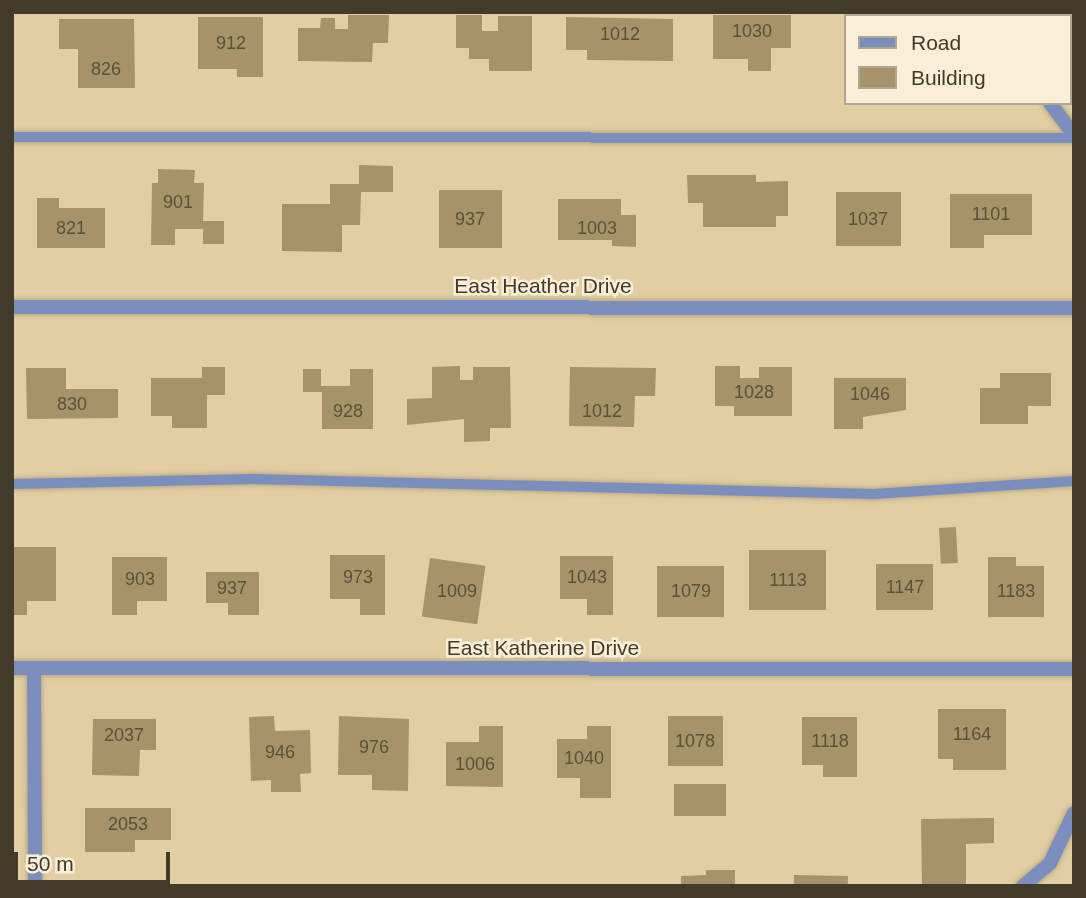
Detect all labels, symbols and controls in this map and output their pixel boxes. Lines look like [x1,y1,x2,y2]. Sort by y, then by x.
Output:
legend [844,14,1072,105]
house number: 1030 [732,20,772,42]
house number: 1012 [600,23,640,45]
text: Road [911,31,961,54]
house number: 912 [216,32,246,54]
house number: 826 [91,58,121,80]
text: Building [911,66,986,89]
house number: 901 [163,191,193,213]
house number: 1101 [972,203,1010,225]
house number: 937 [455,208,485,230]
house number: 1037 [848,208,888,230]
house number: 821 [56,217,86,239]
house number: 1003 [577,217,617,239]
street label: East Heather Drive [454,273,632,299]
house number: 1028 [734,381,774,403]
house number: 1046 [850,383,890,405]
house number: 830 [57,393,87,415]
house number: 928 [333,400,363,422]
house number: 1012 [582,400,622,422]
house number: 973 [343,566,373,588]
house number: 1043 [567,566,607,588]
house number: 903 [125,568,155,590]
house number: 1113 [769,569,807,591]
house number: 1147 [886,576,924,598]
house number: 937 [217,577,247,599]
house number: 1009 [437,580,477,602]
house number: 1079 [671,580,711,602]
house number: 1183 [997,580,1035,602]
street label: East Katherine Drive [447,635,639,661]
house number: 1164 [953,723,991,745]
house number: 2037 [104,724,144,746]
house number: 1078 [675,730,715,752]
house number: 1118 [811,730,849,752]
house number: 976 [359,736,389,758]
house number: 946 [265,741,295,763]
house number: 1040 [564,747,604,769]
house number: 1006 [455,753,495,775]
house number: 2053 [108,813,148,835]
scale bar [18,838,173,882]
text: 50 m [27,852,74,875]

